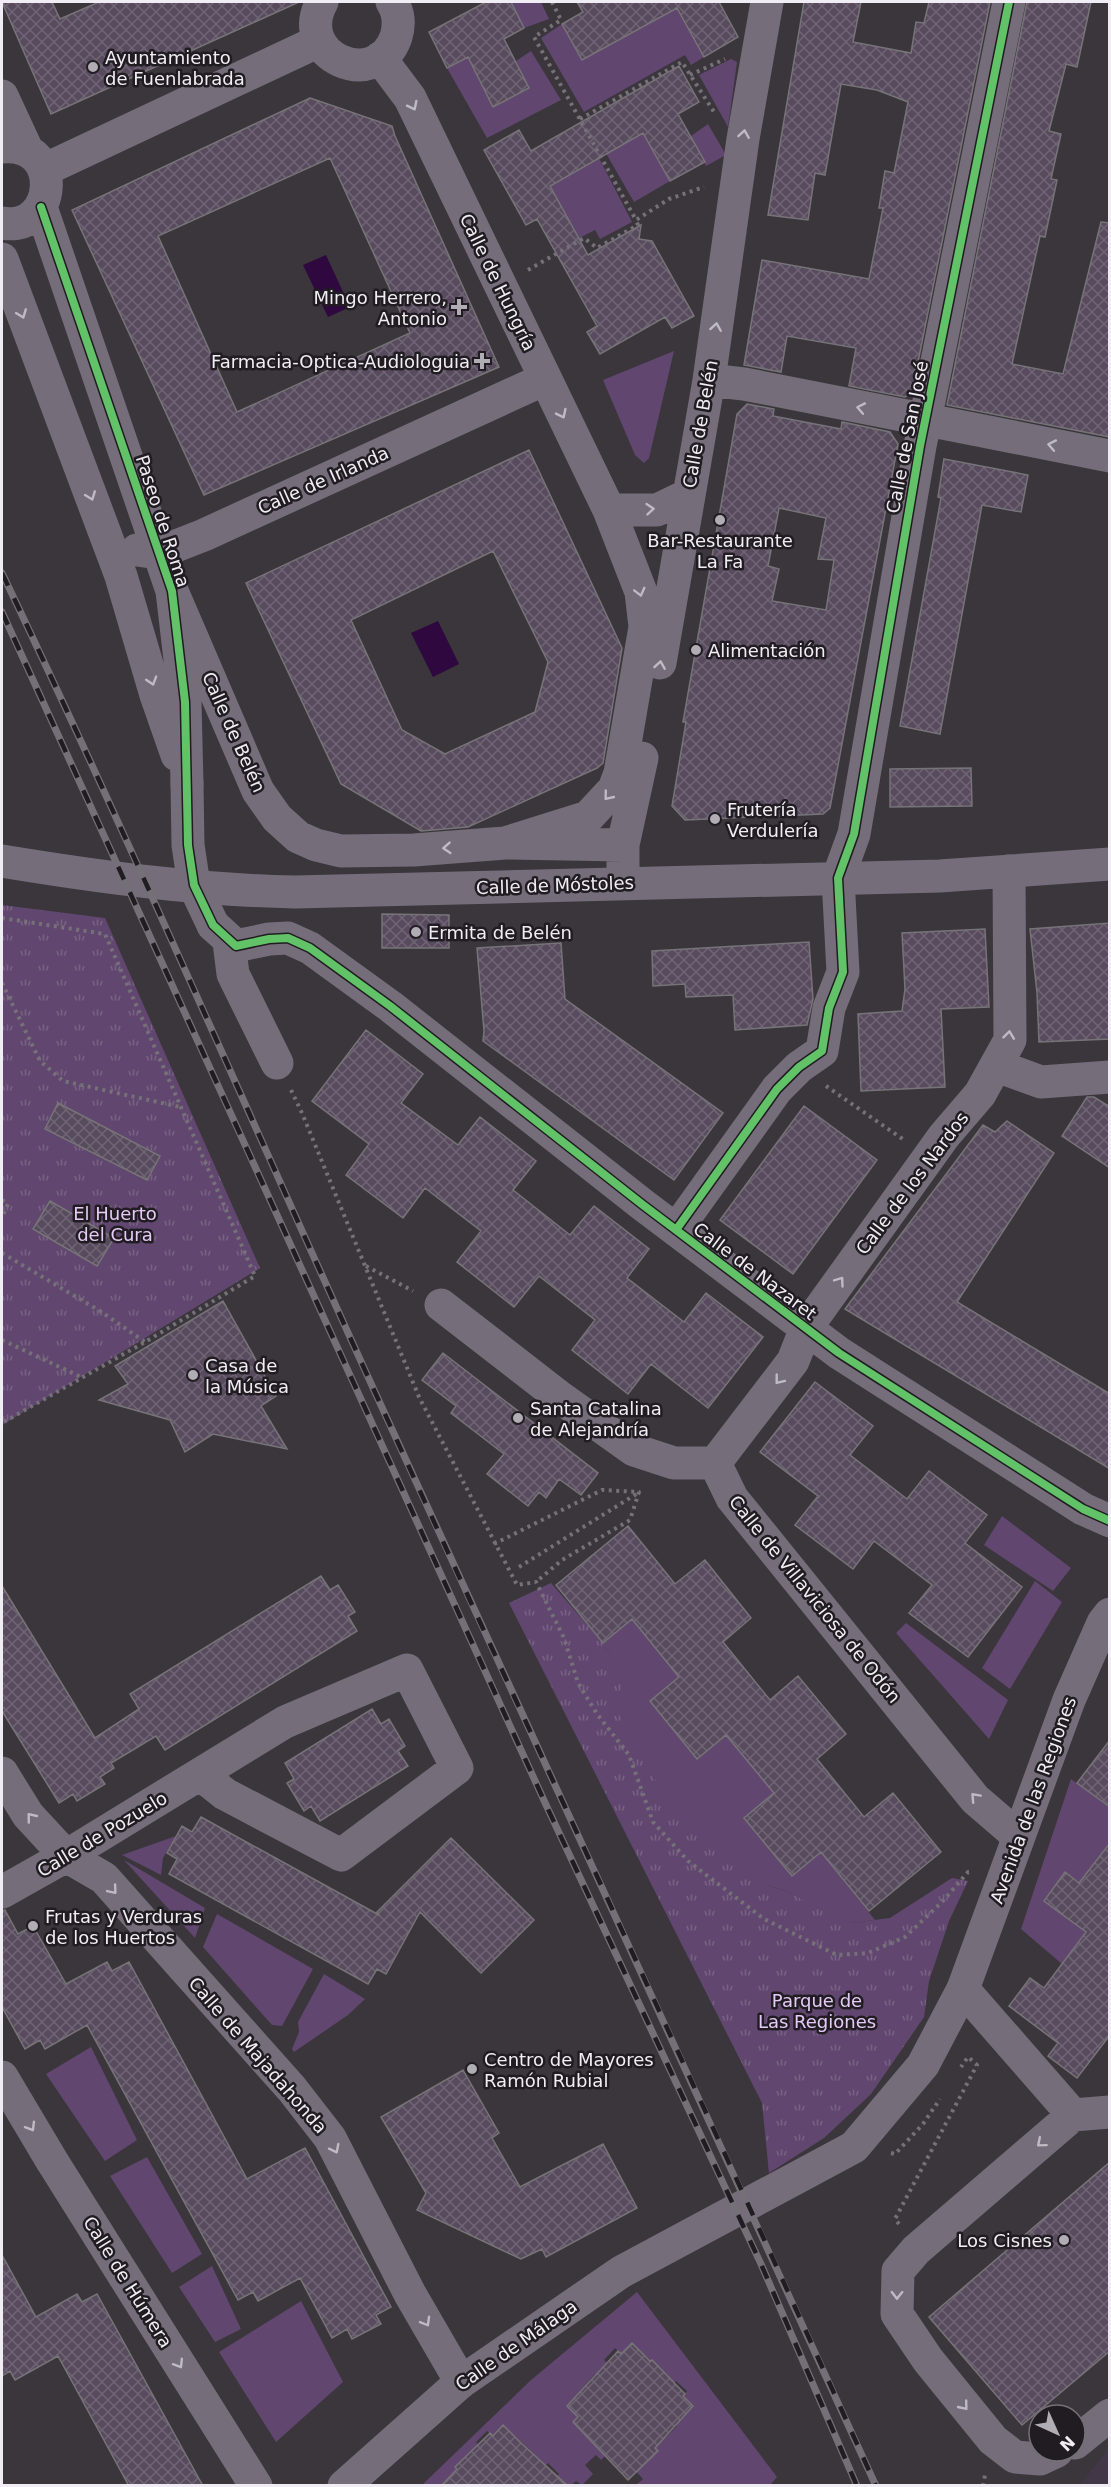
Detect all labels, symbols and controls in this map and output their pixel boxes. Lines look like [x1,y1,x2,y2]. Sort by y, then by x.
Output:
place label: Ayuntamiento de Fuenlabrada [105,47,245,89]
marker: Ayuntamiento de Fuenlabrada [86,60,100,74]
one-way arrow [406,100,418,111]
one-way arrow [737,130,749,139]
street label: Calle de Hungría [456,210,540,354]
place label: Mingo Herrero, Antonio [313,287,447,329]
marker: Mingo Herrero, Antonio [452,300,466,314]
one-way arrow [15,307,27,318]
one-way arrow [709,323,721,332]
place label: Farmacia-Optica-Audiologuia [211,351,470,372]
marker: Farmacia-Optica-Audiologuia [475,354,489,368]
street label: Calle de Belén [678,358,722,490]
street label: Calle de San José [882,359,932,515]
one-way arrow [856,402,866,415]
one-way arrow [555,407,567,418]
one-way arrow [1047,439,1057,452]
street label: Calle de Irlanda [254,442,392,518]
street label: Paseo de Roma [132,452,194,590]
one-way arrow [83,490,96,501]
one-way arrow [645,503,655,516]
marker: Bar-Restaurante La Fa [713,513,727,527]
place label: Bar-Restaurante La Fa [647,530,793,572]
one-way arrow [632,587,645,597]
place label: Alimentación [708,640,826,661]
marker: Alimentación [689,643,703,657]
one-way arrow [653,660,666,670]
street label: Calle de Belén [198,669,270,795]
one-way arrow [145,675,157,686]
one-way arrow [604,789,615,800]
place label: Frutería Verdulería [727,799,818,841]
marker: Frutería Verdulería [708,812,722,826]
one-way arrow [443,841,452,854]
street label: Calle de Móstoles [476,872,634,898]
place label: Ermita de Belén [428,922,572,943]
marker: Ermita de Belén [409,925,423,939]
one-way arrow [1002,1030,1014,1040]
street label: Calle de los Nardos [852,1108,972,1258]
park label: El Huerto del Cura [73,1203,157,1245]
street label: Calle de Nazaret [689,1218,821,1324]
one-way arrow [833,1276,844,1287]
place label: Casa de la Música [205,1355,289,1397]
marker: Casa de la Música [186,1368,200,1382]
one-way arrow [775,1373,786,1384]
place label: Santa Catalina de Alejandría [530,1398,662,1440]
marker: Santa Catalina de Alejandría [511,1411,525,1425]
street label: Calle de Villaviciosa de Odón [725,1491,905,1707]
street label: Avenida de las Regiones [986,1694,1080,1906]
street label: Calle de Pozuelo [33,1787,171,1881]
one-way arrow [971,1793,982,1804]
one-way arrow [27,1813,38,1824]
one-way arrow [106,1883,117,1894]
place label: Frutas y Verduras de los Huertos [45,1906,202,1948]
marker: Frutas y Verduras de los Huertos [26,1919,40,1933]
street label: Calle de Majadahonda [184,1973,332,2137]
park label: Parque de Las Regiones [758,1990,876,2032]
place label: Centro de Mayores Ramón Rubial [484,2049,654,2091]
marker: Centro de Mayores Ramón Rubial [465,2062,479,2076]
one-way arrow [24,2121,36,2131]
one-way arrow [1037,2136,1048,2147]
one-way arrow [328,2143,339,2154]
street label: Calle de Húmera [79,2213,177,2351]
place label: Los Cisnes [957,2230,1052,2251]
marker: Los Cisnes [1057,2233,1071,2247]
one-way arrow [891,2290,903,2299]
street label: Calle de Málaga [451,2295,581,2395]
one-way arrow [419,2316,430,2326]
one-way arrow [172,2358,184,2368]
one-way arrow [957,2399,968,2410]
north arrow [1027,2403,1087,2463]
text: N [1056,2432,1079,2455]

